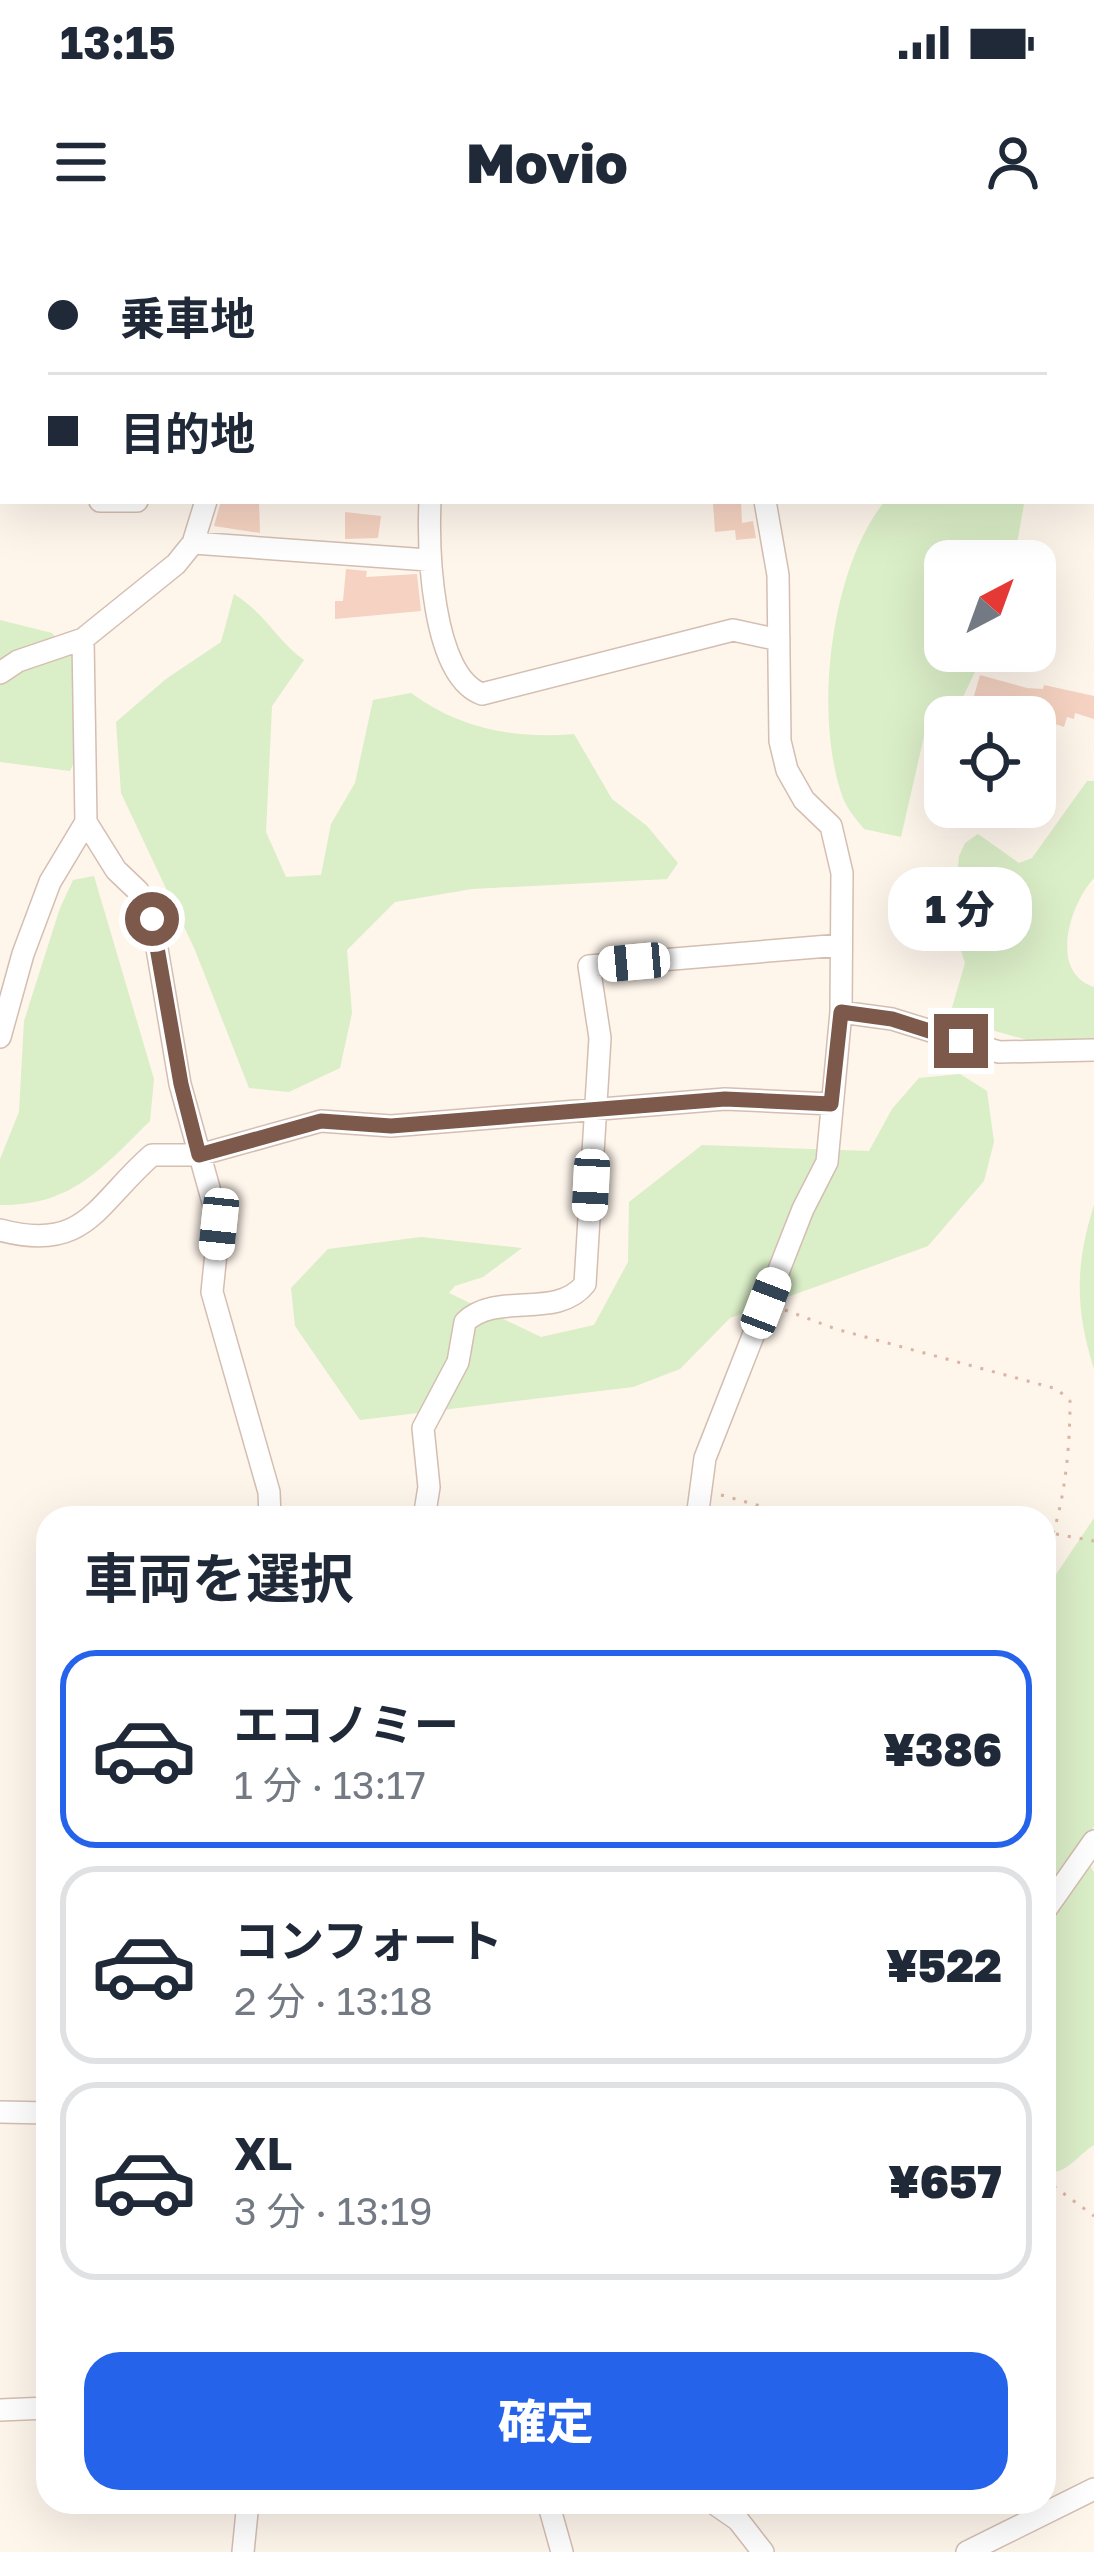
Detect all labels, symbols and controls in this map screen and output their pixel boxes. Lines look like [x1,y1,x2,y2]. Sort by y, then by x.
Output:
text: 13:15 [60,15,176,69]
icon: menu [48,129,114,195]
icon: person [980,129,1046,195]
text: Movio [466,130,628,195]
text: 乗車地 [120,291,255,345]
text: 目的地 [120,406,255,460]
north arrow [924,540,1056,672]
map controls [924,540,1056,828]
button: locate [924,696,1056,828]
callout: 1 分 [889,867,1033,951]
text: 1 分 [925,885,995,932]
route start [125,892,179,946]
car [597,941,671,983]
route end [934,1014,988,1068]
car [571,1148,611,1222]
car [197,1186,241,1262]
car [736,1263,796,1343]
text: 車両を選択 [84,1545,354,1610]
icon: car [90,1695,198,1803]
text: エコノミー [234,1697,459,1751]
text: ¥386 [883,1722,1002,1776]
text: 1 分 · 13:17 [234,1761,426,1808]
icon: car [90,1911,198,2019]
text: コンフォート [234,1913,503,1967]
text: ¥522 [886,1938,1002,1992]
text: 2 分 · 13:18 [234,1977,433,2024]
text: XL [234,2126,292,2180]
icon: car [90,2127,198,2235]
text: ¥657 [888,2154,1002,2208]
text: 3 分 · 13:19 [234,2187,433,2234]
button: 確定 [84,2352,1008,2490]

